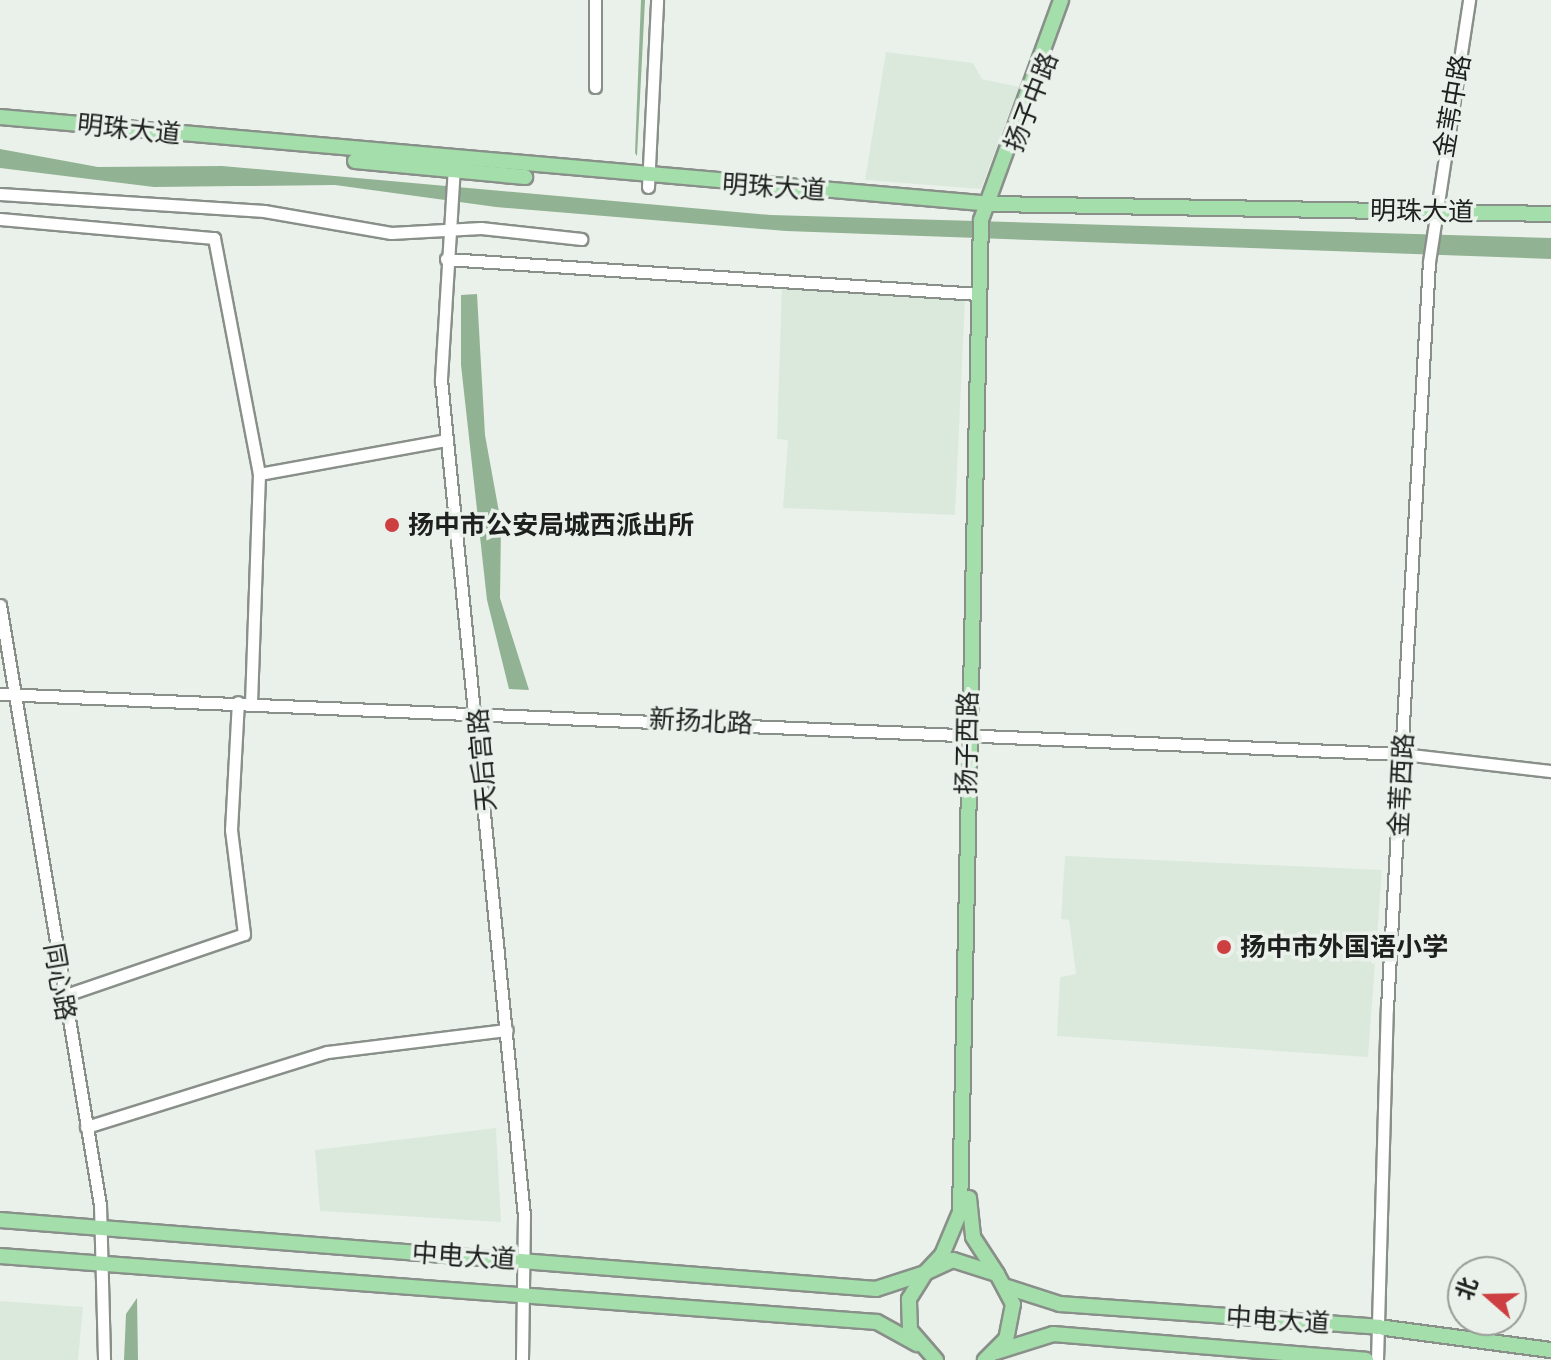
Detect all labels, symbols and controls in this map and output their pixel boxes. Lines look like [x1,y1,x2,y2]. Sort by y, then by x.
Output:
street label: 扬子中路 [998,48,1064,156]
street label: 金苇中路 [1428,52,1476,160]
street label: 明珠大道 [76,108,182,150]
street label: 明珠大道 [721,168,827,206]
street label: 明珠大道 [1370,194,1474,228]
place label: 扬中市公安局城西派出所 [408,509,694,541]
marker: 扬中市公安局城西派出所 [383,516,401,534]
street label: 扬子西路 [950,691,984,795]
street label: 新扬北路 [648,703,754,739]
street label: 天后宫路 [462,707,502,813]
street label: 金苇西路 [1383,732,1419,838]
place label: 扬中市外国语小学 [1240,931,1448,963]
marker: 扬中市外国语小学 [1215,938,1233,956]
street label: 同心路 [38,941,82,1023]
street label: 中电大道 [411,1237,517,1275]
north arrow [1447,1256,1527,1336]
text: 北 [1449,1273,1482,1303]
street label: 中电大道 [1225,1301,1331,1339]

